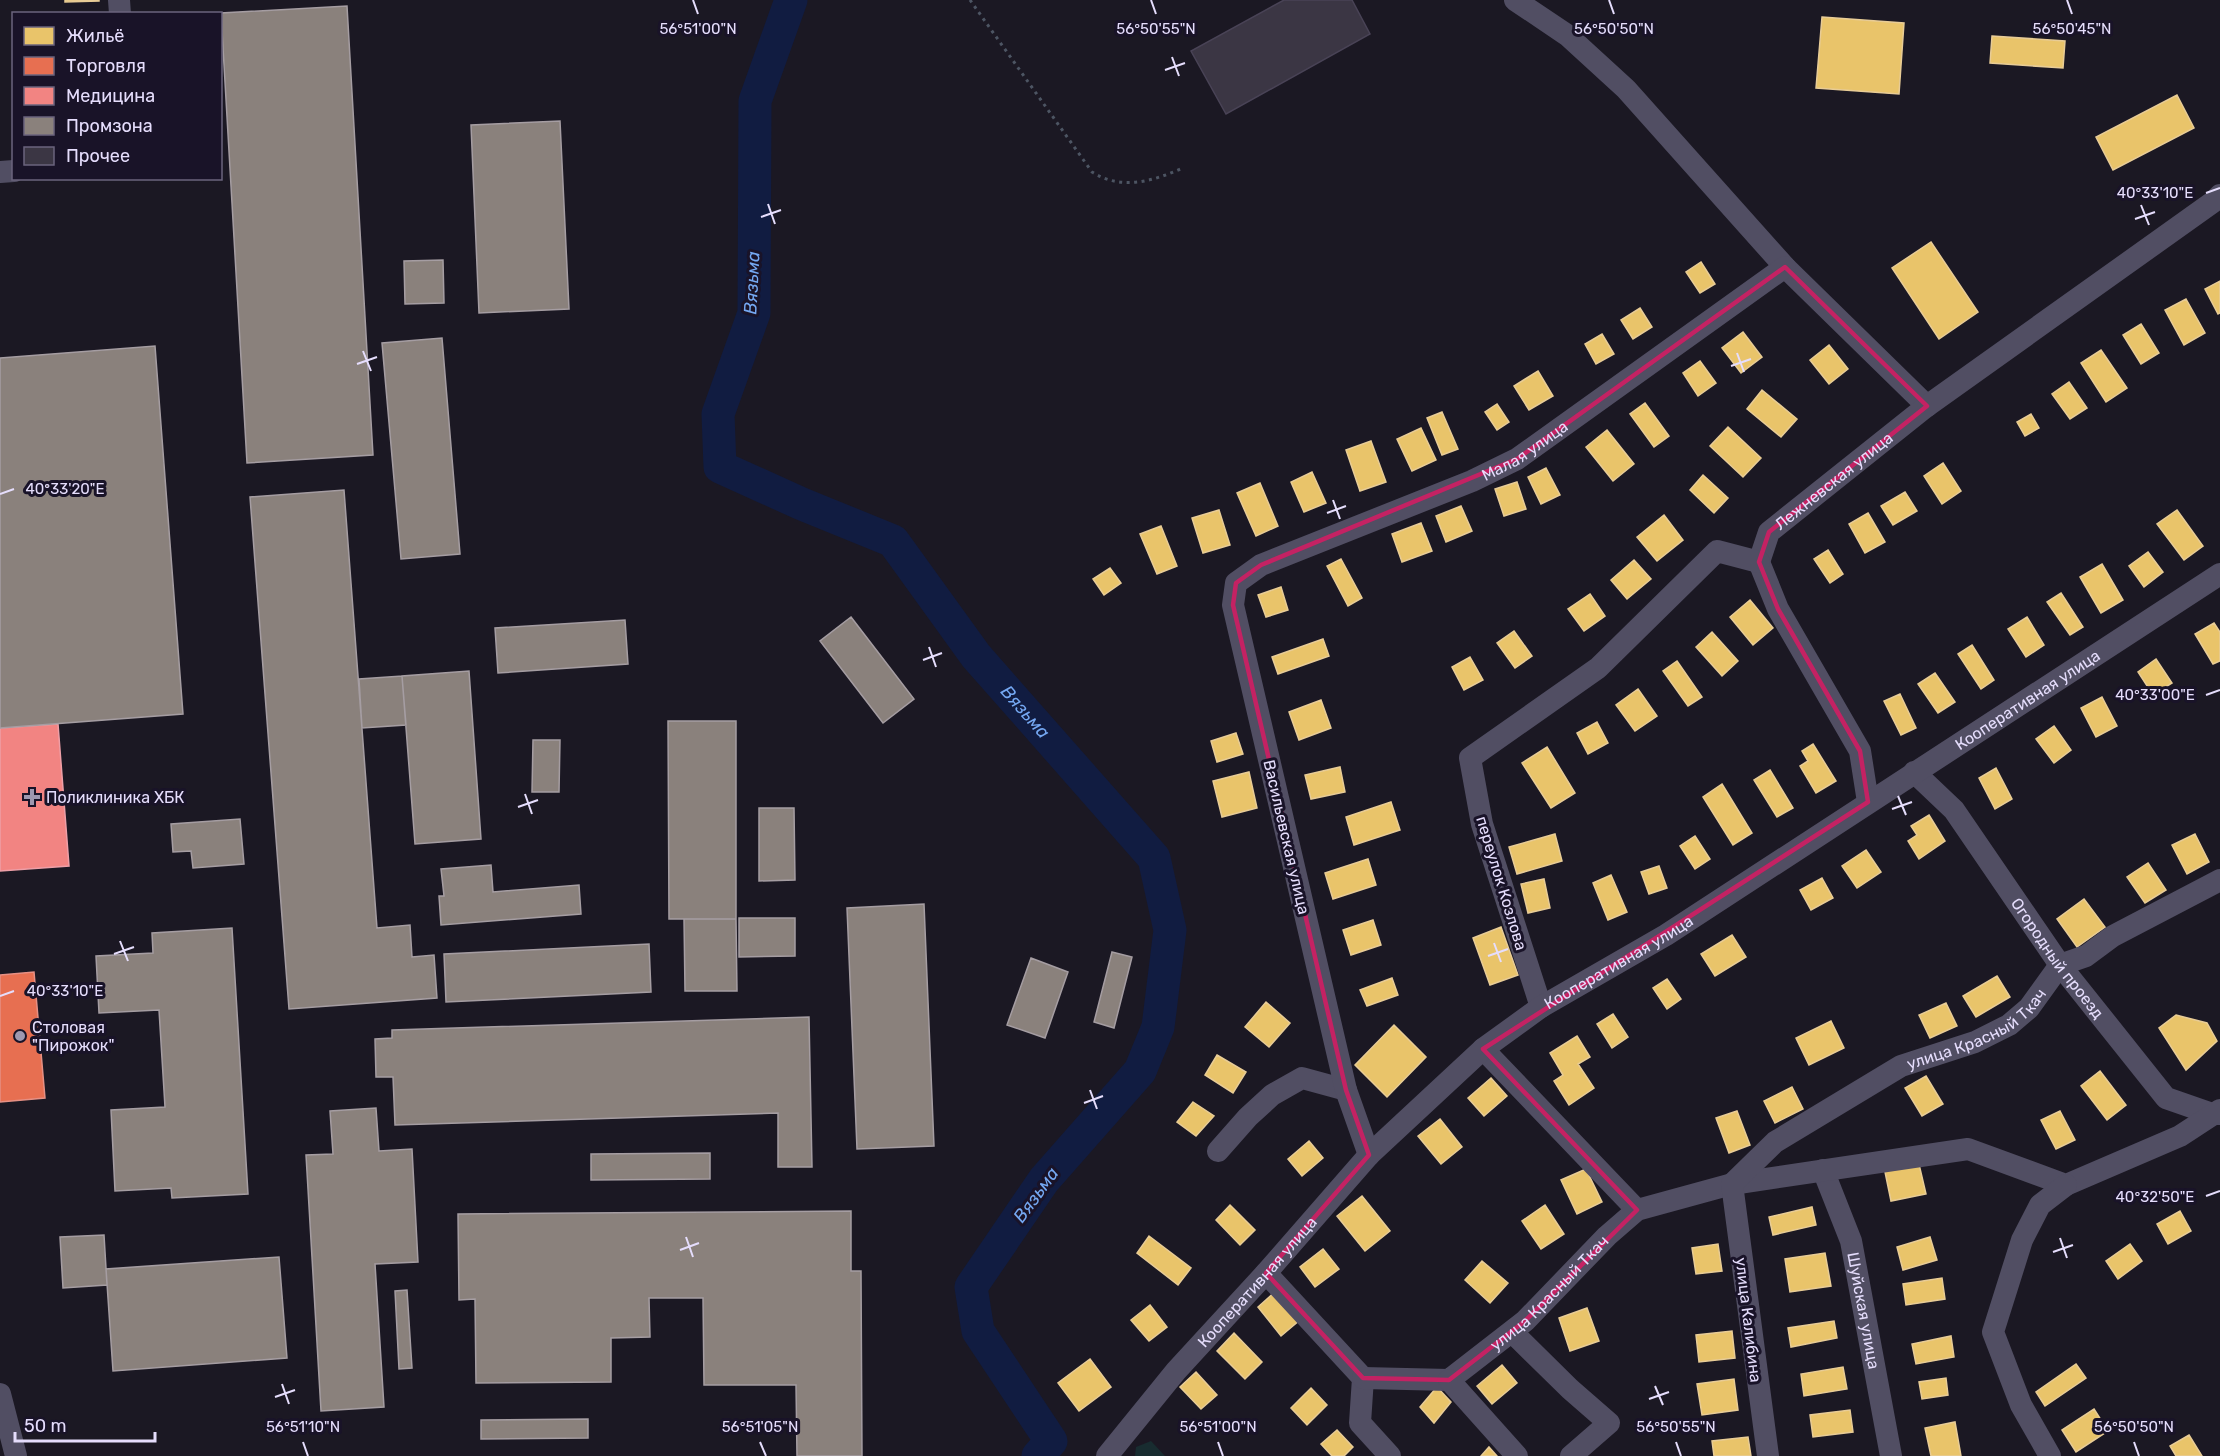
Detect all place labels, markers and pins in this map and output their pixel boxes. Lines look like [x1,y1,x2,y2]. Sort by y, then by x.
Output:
marker: Поликлиника ХБК [23,788,41,806]
place label: Поликлиника ХБК [46,788,185,807]
place label: Столовая "Пирожок" [32,1018,114,1055]
marker: Столовая "Пирожок" [13,1029,27,1043]

